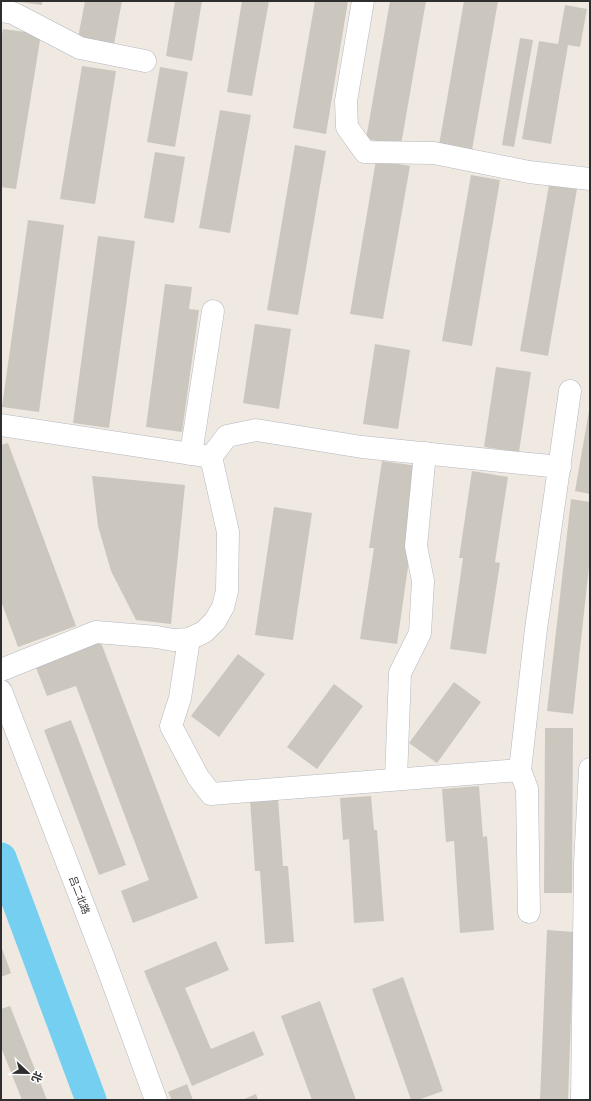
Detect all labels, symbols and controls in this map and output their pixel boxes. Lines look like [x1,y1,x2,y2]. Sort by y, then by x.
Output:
street label: 吕二北路 [67,874,93,916]
north arrow [8,1053,48,1093]
text: 北 [30,1069,46,1084]

